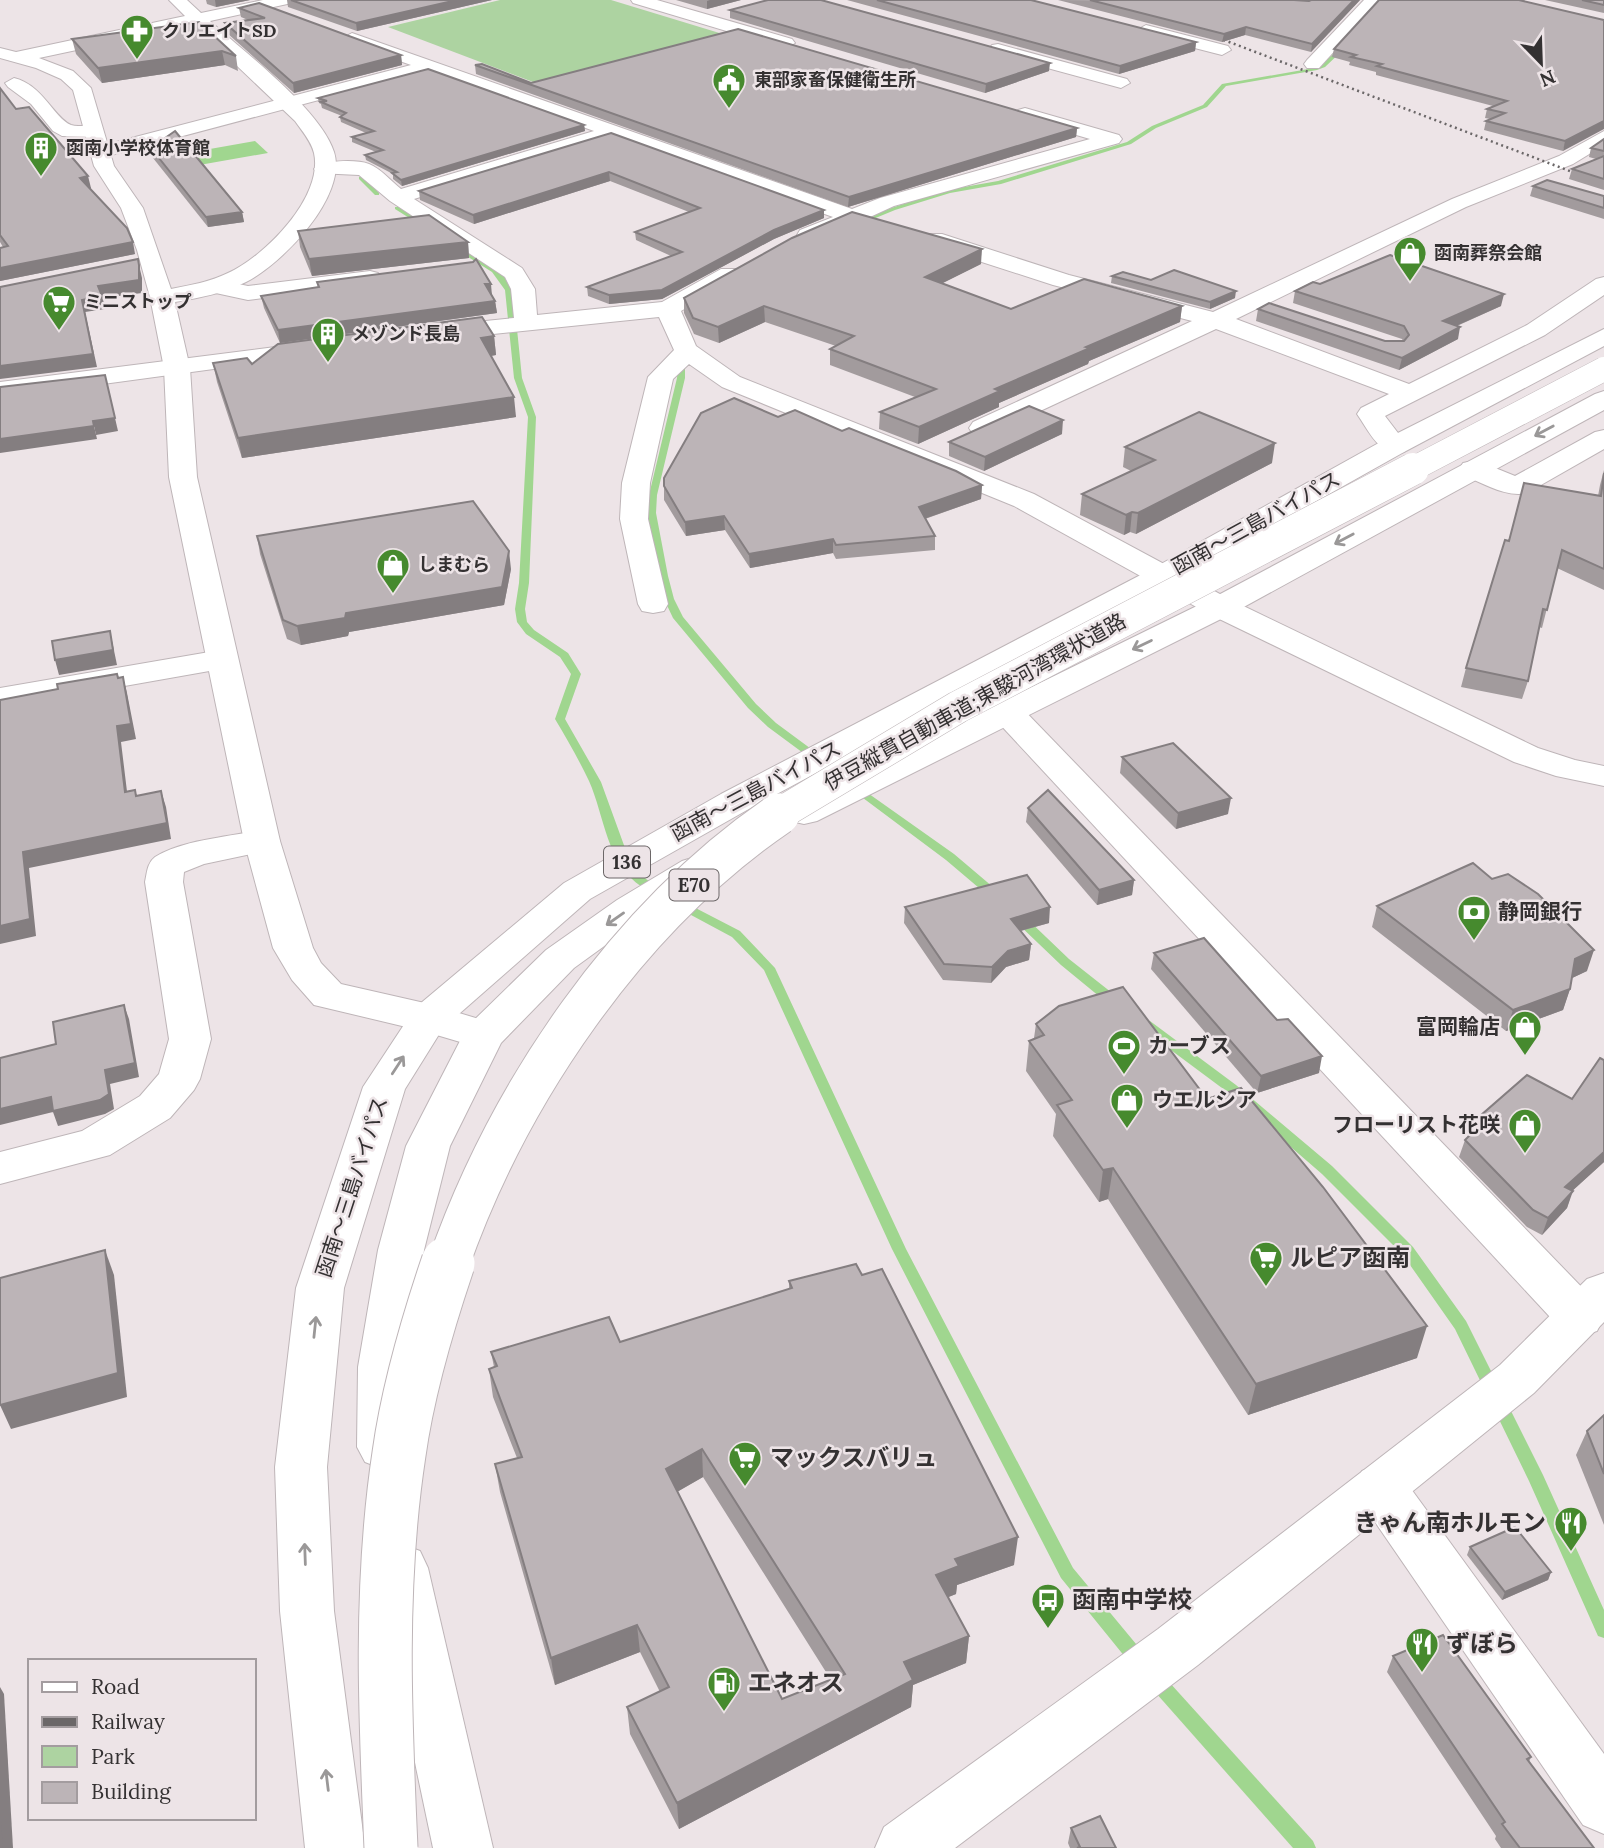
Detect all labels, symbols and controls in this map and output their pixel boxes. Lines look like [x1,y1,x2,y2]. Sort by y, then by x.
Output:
pharmacy icon: クリエイトSD [118,12,156,61]
place label: クリエイトSD [162,19,277,42]
north arrow [1506,28,1576,98]
public building icon: 東部家畜保健衛生所 [710,61,748,110]
text: N [1536,65,1559,93]
place label: 東部家畜保健衛生所 [754,68,916,91]
building icon: 函南小学校体育館 [22,129,60,178]
place label: 函南小学校体育館 [66,136,210,159]
shop icon: 函南葬祭会館 [1391,234,1429,283]
place label: 函南葬祭会館 [1434,241,1542,264]
supermarket icon: ミニストップ [40,283,78,332]
place label: ミニストップ [84,290,192,313]
building icon: メゾンド長島 [309,315,347,364]
place label: メゾンド長島 [352,322,460,345]
one-way arrow [1534,425,1555,438]
street label: 函南～三島バイパス [1167,465,1345,580]
one-way arrow [1334,533,1355,546]
shop icon: しまむら [374,546,412,595]
place label: しまむら [418,553,490,576]
street label: 伊豆縦貫自動車道;東駿河湾環状道路 [819,607,1131,796]
one-way arrow [1132,638,1153,652]
street label: 函南～三島バイパス [666,734,845,847]
road number: 136 [604,846,650,877]
road number: E70 [670,870,718,900]
bank icon: 静岡銀行 [1455,893,1493,942]
place label: 静岡銀行 [1498,898,1582,925]
one-way arrow [606,912,625,927]
shop icon: 富岡輪店 [1506,1008,1544,1057]
place label: 富岡輪店 [1416,1013,1500,1040]
sports icon: カーブス [1105,1027,1143,1076]
place label: カーブス [1148,1032,1231,1059]
one-way arrow [391,1056,405,1076]
shop icon: ウエルシア [1108,1081,1146,1130]
place label: ウエルシア [1152,1086,1257,1113]
street label: 函南～三島バイパス [310,1093,394,1281]
shop icon: フローリスト花咲 [1506,1106,1544,1155]
place label: フローリスト花咲 [1332,1111,1501,1138]
supermarket icon: ルピア函南 [1247,1239,1285,1288]
place label: ルピア函南 [1290,1242,1410,1273]
one-way arrow [309,1316,322,1339]
supermarket icon: マックスバリュ [726,1439,764,1488]
place label: マックスバリュ [770,1442,937,1473]
restaurant icon: きゃん南ホルモン [1552,1504,1590,1553]
place label: きゃん南ホルモン [1354,1507,1546,1538]
one-way arrow [298,1543,311,1566]
bus stop icon: 函南中学校 [1029,1581,1067,1630]
place label: 函南中学校 [1072,1584,1192,1615]
restaurant icon: ずぼら [1403,1625,1441,1674]
place label: ずぼら [1446,1628,1518,1659]
legend [28,1659,256,1820]
fuel station icon: エネオス [705,1664,743,1713]
place label: エネオス [748,1667,844,1698]
text: Road [91,1673,140,1700]
text: Railway [91,1708,165,1735]
text: Park [91,1743,135,1770]
one-way arrow [321,1769,334,1792]
text: Building [91,1778,171,1805]

